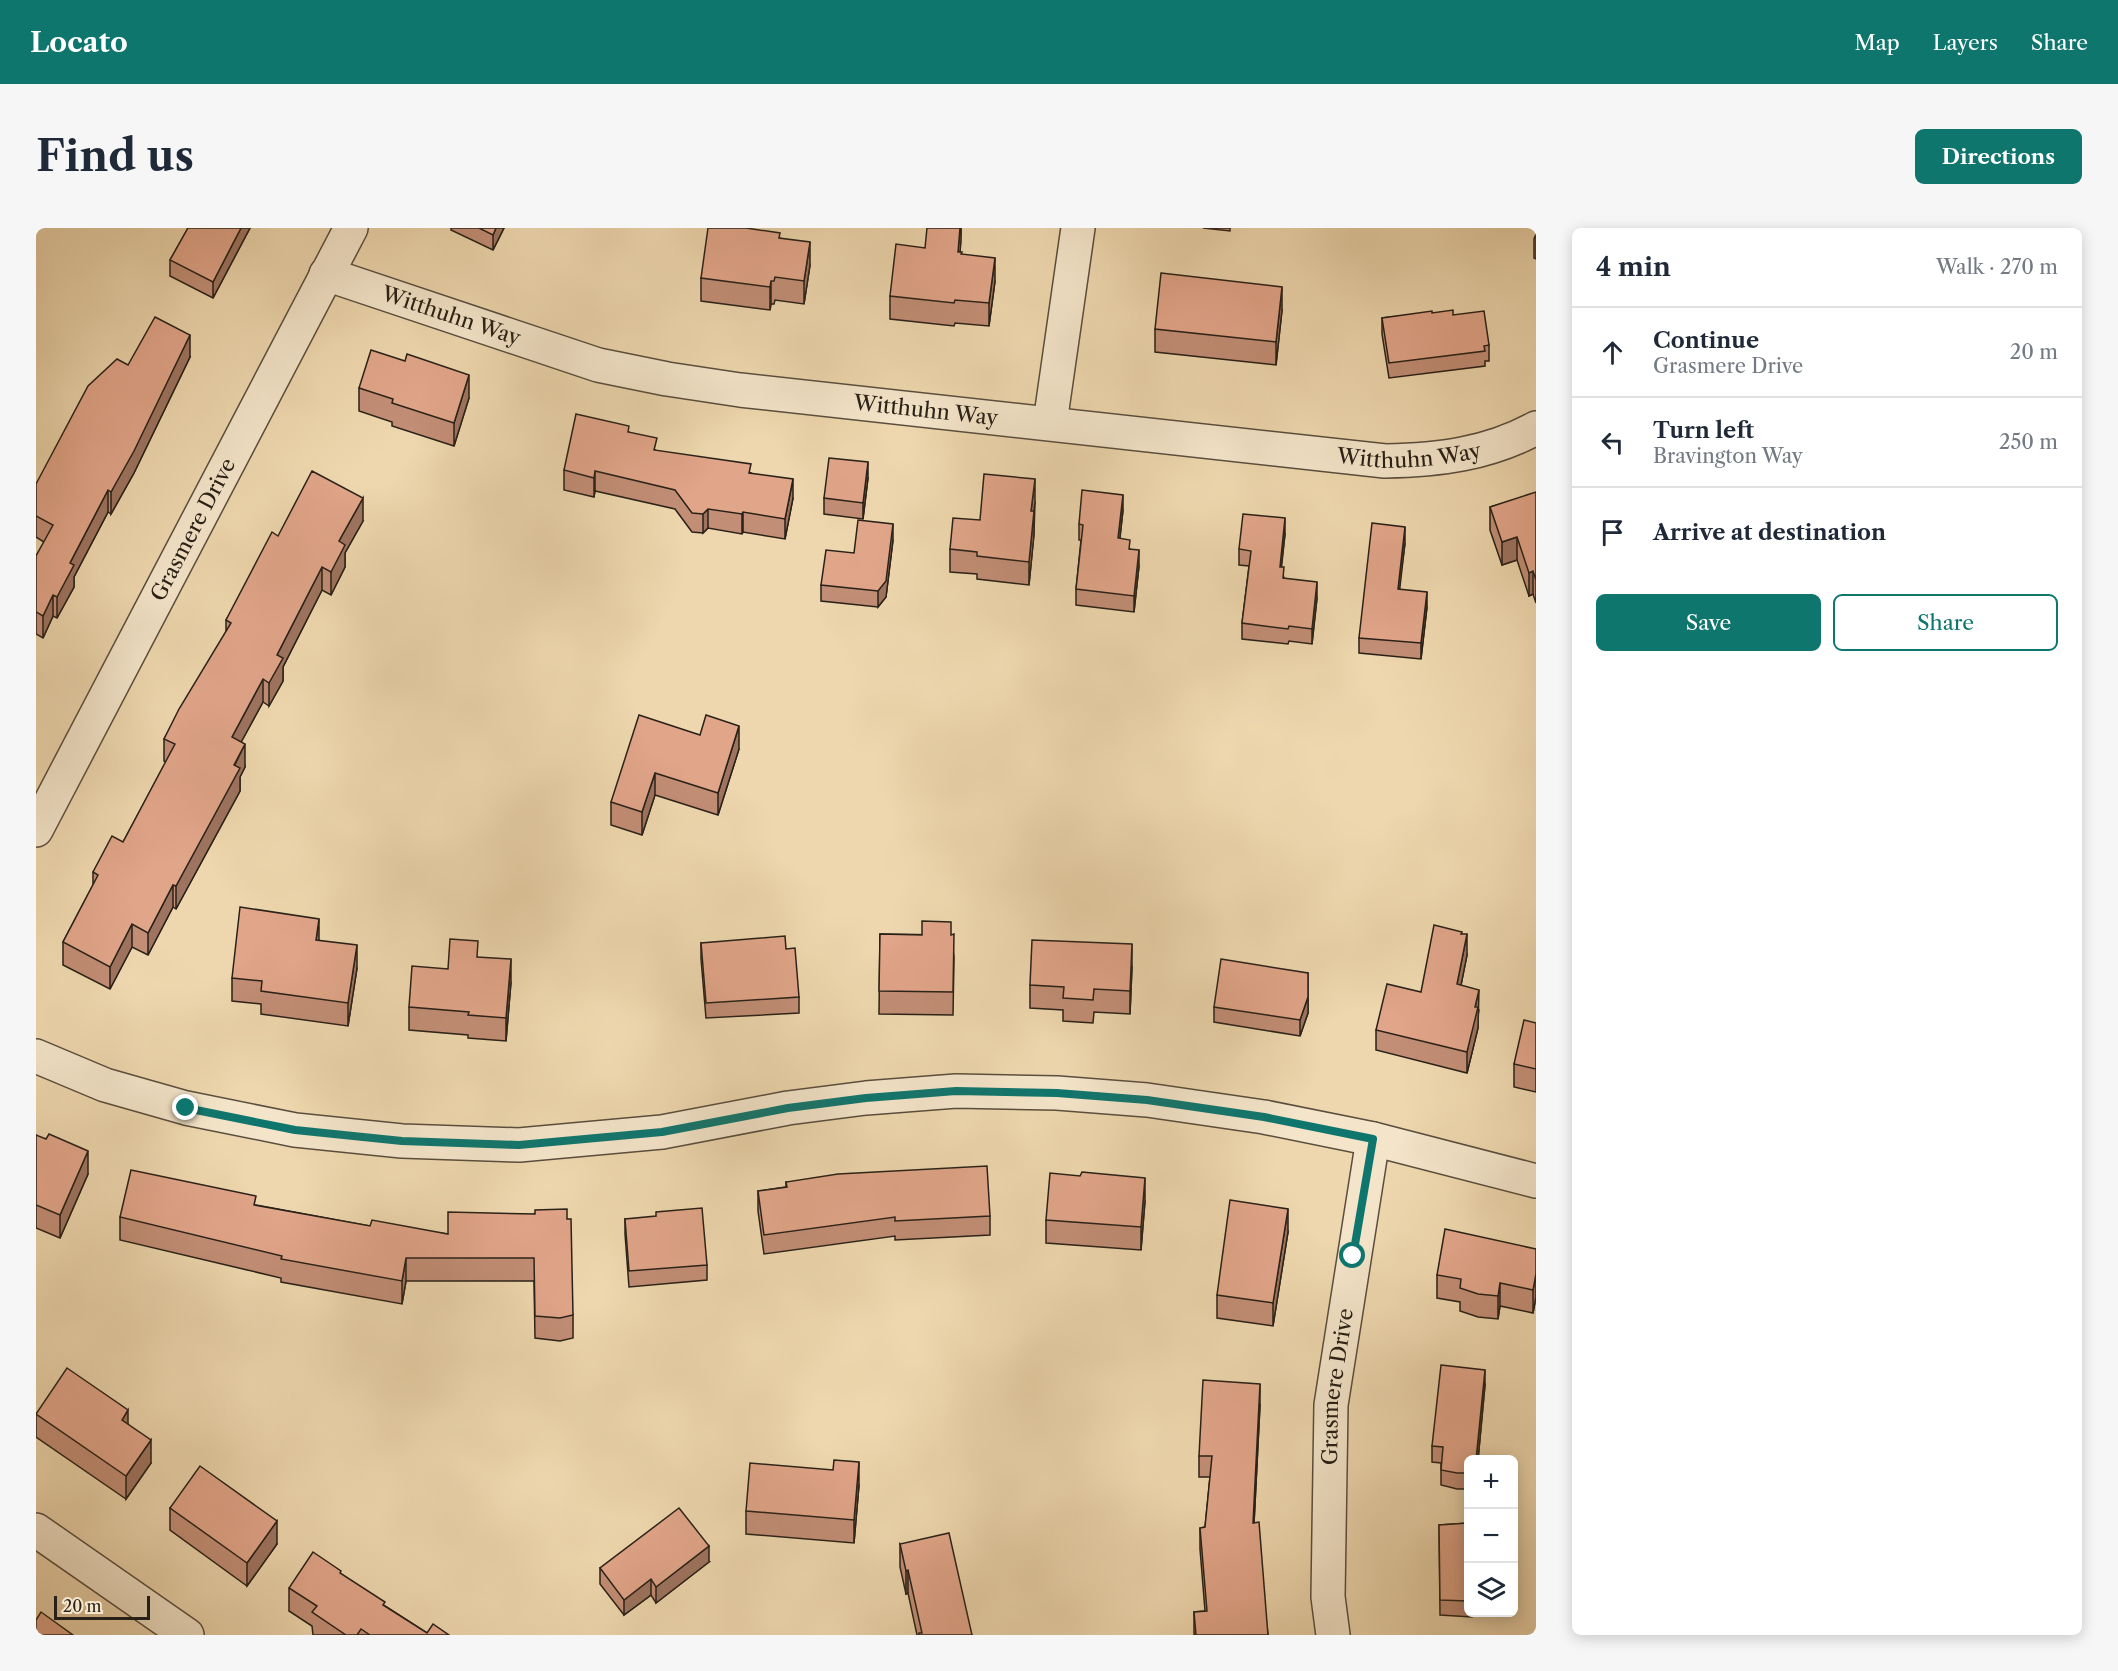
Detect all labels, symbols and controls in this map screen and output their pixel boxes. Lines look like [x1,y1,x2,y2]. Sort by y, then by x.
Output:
text: Locato [30,25,128,59]
text: Map [1855,30,1900,55]
text: Layers [1933,30,1998,55]
text: Share [2031,30,2088,55]
button: Directions [1915,129,2082,184]
text: Find us [36,130,194,182]
text: 4 min [1596,251,1671,283]
text: Walk · 270 m [1936,255,2058,279]
street label: Witthuhn Way [378,280,524,350]
text: Continue [1653,327,1759,354]
icon: ahead [1596,336,1629,369]
text: 20 m [2010,340,2058,364]
text: Grasmere Drive [1653,354,1803,378]
street label: Witthuhn Way [852,389,1000,430]
text: Turn left [1653,417,1754,444]
icon: left [1596,426,1629,459]
text: 250 m [1999,430,2058,454]
street label: Witthuhn Way [1335,437,1484,473]
text: Bravington Way [1653,444,1803,468]
street label: Grasmere Drive [145,454,240,605]
icon: arrive [1596,516,1629,549]
text: Arrive at destination [1653,519,1886,546]
button: Save [1596,594,1821,651]
button: Share [1833,594,2058,651]
route end [172,1094,198,1120]
route start [1339,1242,1365,1268]
street label: Grasmere Drive [1317,1307,1358,1465]
map controls [1464,1455,1518,1617]
button: + [1464,1455,1518,1509]
button: − [1464,1509,1518,1563]
button: layers [1464,1563,1518,1617]
scale bar [54,1593,150,1620]
text: 20 m [63,1596,102,1616]

